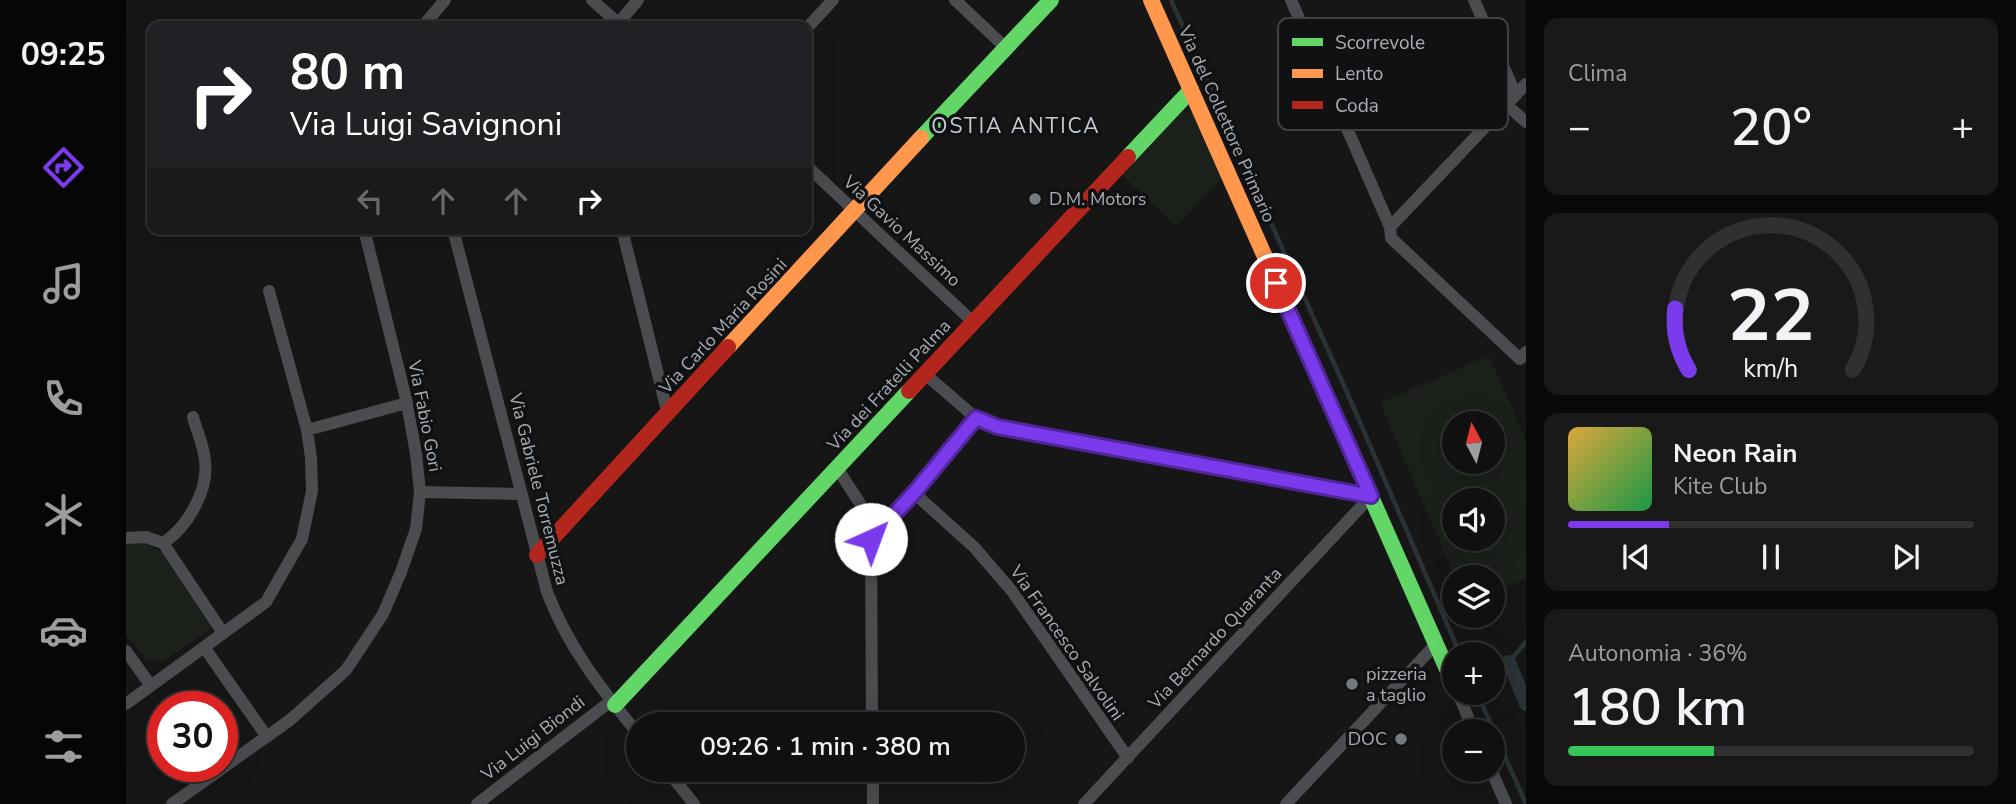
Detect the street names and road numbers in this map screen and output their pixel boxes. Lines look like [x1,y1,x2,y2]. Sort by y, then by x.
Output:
street label: Via del Collettore Primario [1172,21,1281,226]
street label: Via Gavio Massimo [837,169,966,292]
street label: Via Carlo Maria Rosini [653,253,792,400]
street label: Via dei Fratelli Palma [821,314,956,457]
street label: Via Fabio Gori [402,357,448,474]
street label: Via Gabriele Torremuzza [503,390,574,587]
street label: Via Francesco Salvolini [1004,560,1130,725]
street label: Via Bernardo Quaranta [1142,562,1287,715]
street label: Via Luigi Biondi [475,690,590,787]

